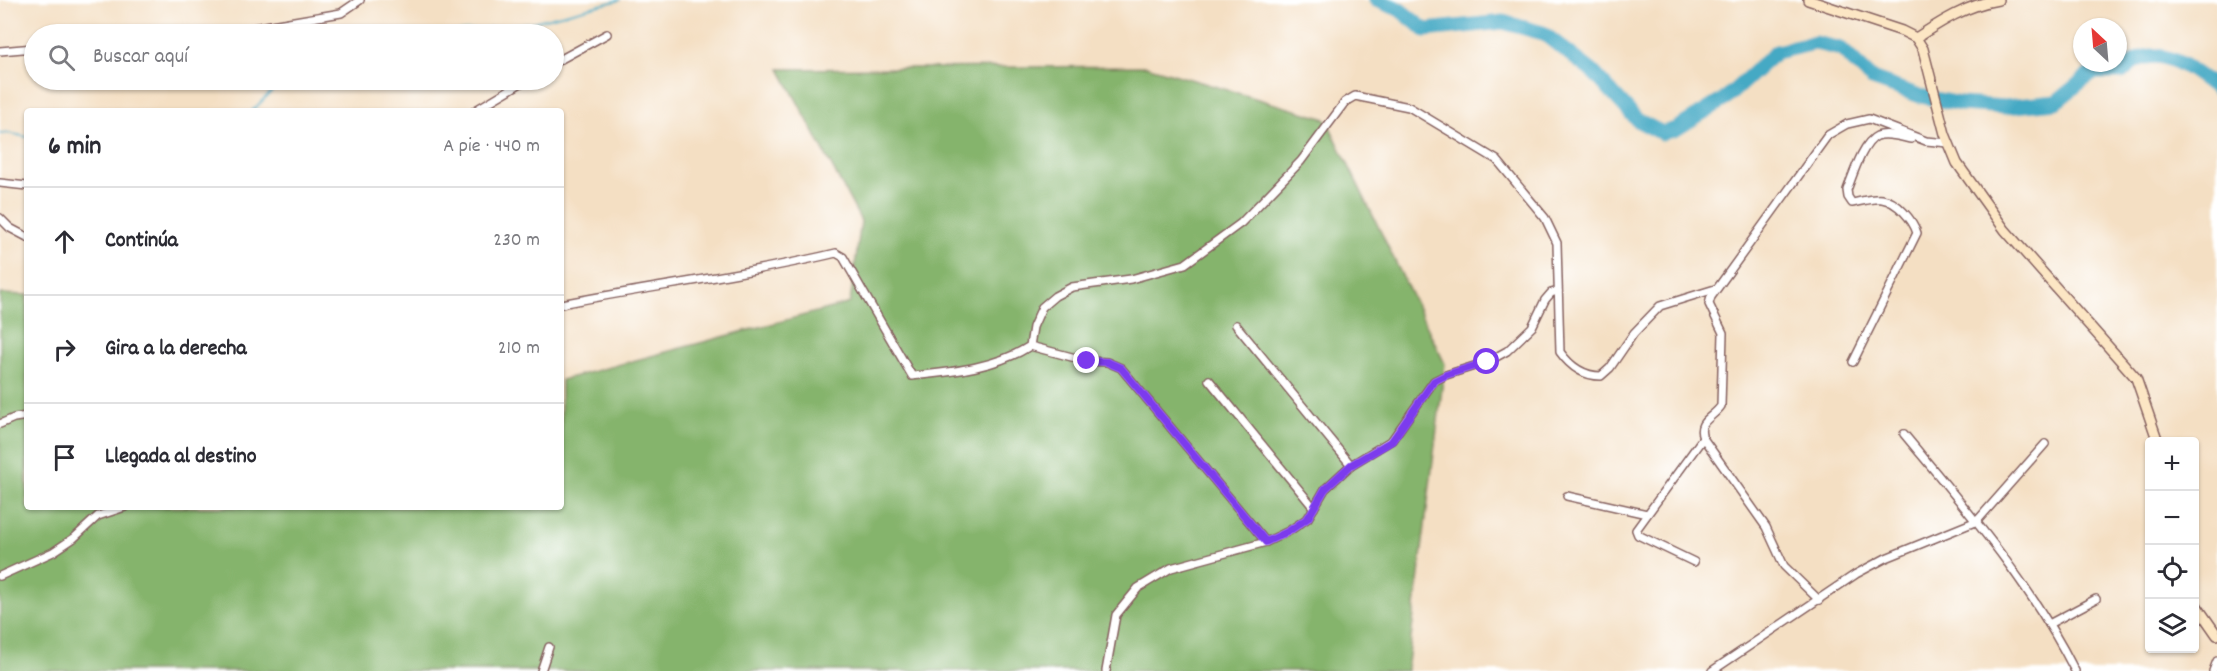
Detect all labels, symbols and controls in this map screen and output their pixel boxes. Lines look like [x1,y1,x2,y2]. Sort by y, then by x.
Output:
north arrow [2073,18,2127,72]
search box [24,24,564,90]
icon: search [45,41,78,74]
text: Buscar aquí [93,42,188,73]
text: 6 min [48,129,101,166]
text: A pie · 440 m [443,133,540,161]
icon: ahead [48,225,81,258]
text: Continúa [105,226,178,257]
text: 230 m [493,227,540,255]
icon: right [48,333,81,366]
text: Gira a la derecha [105,334,247,365]
text: 210 m [498,335,540,363]
route end [1073,347,1099,373]
route start [1473,348,1499,374]
map controls [2145,437,2199,653]
button: + [2145,437,2199,491]
icon: arrive [48,441,81,474]
text: Llegada al destino [105,442,257,473]
button: − [2145,491,2199,545]
button: locate [2145,545,2199,599]
button: layers [2145,599,2199,653]

